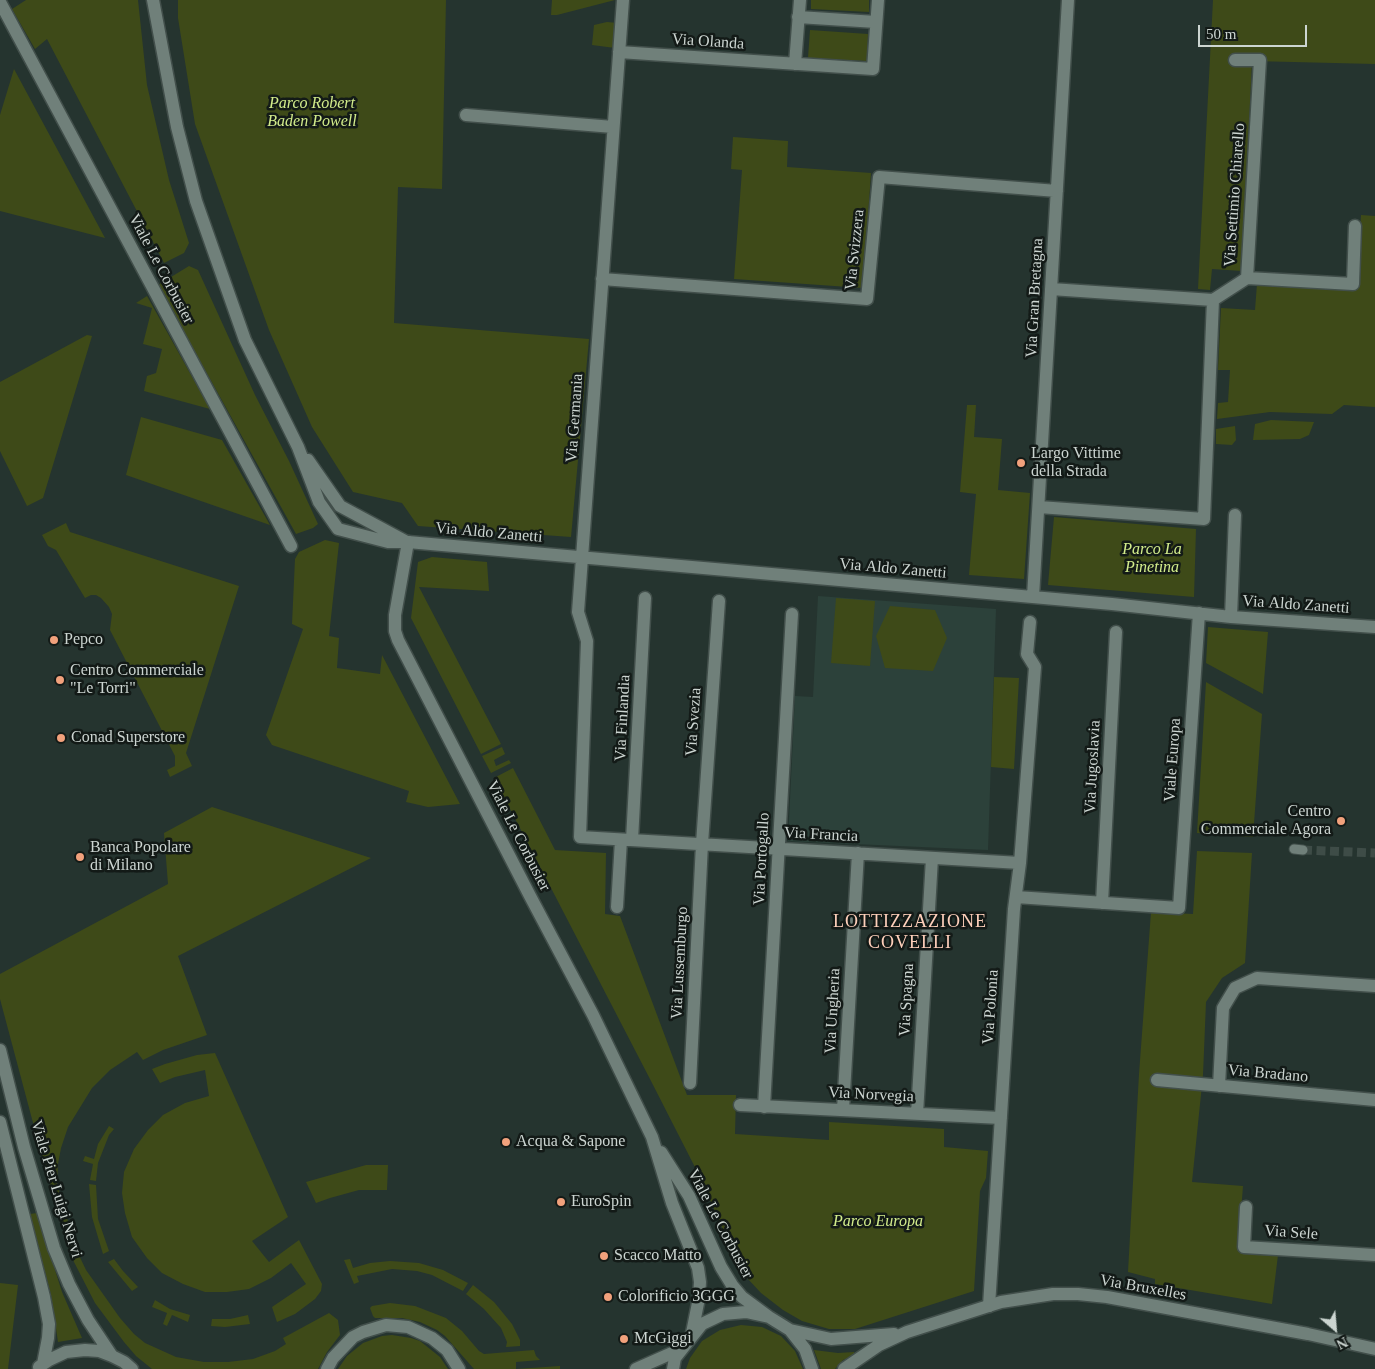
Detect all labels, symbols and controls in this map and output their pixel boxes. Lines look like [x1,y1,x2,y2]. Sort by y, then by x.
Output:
scale bar [1200,15,1309,47]
text: 50 m [1206,26,1236,42]
street label: Via Olanda [671,30,745,54]
park label: Parco Robert Baden Powell [267,94,357,132]
street label: Via Settimio Chiarello [1220,123,1250,267]
street label: Via Svizzera [841,209,869,291]
street label: Viale Le Corbusier [124,211,198,327]
street label: Via Gran Bretagna [1022,238,1048,358]
street label: Via Germania [562,373,588,463]
place label: Largo Vittime della Strada [1031,444,1121,482]
marker: Largo Vittime della Strada [1015,457,1027,469]
street label: Via Aldo Zanetti [435,519,543,547]
park label: Parco La Pinetina [1122,540,1182,578]
street label: Via Aldo Zanetti [839,555,947,583]
street label: Via Aldo Zanetti [1242,592,1350,618]
place label: Pepco [64,630,103,650]
marker: Pepco [48,634,60,646]
place label: Centro Commerciale "Le Torri" [70,661,204,699]
marker: Centro Commerciale "Le Torri" [54,674,66,686]
street label: Via Finlandia [611,674,635,762]
street label: Via Svezia [682,687,706,757]
street label: Viale Europa [1160,717,1186,803]
street label: Via Jugoslavia [1081,720,1105,814]
place label: Conad Superstore [71,728,185,748]
marker: Conad Superstore [55,732,67,744]
street label: Viale Le Corbusier [482,777,554,895]
place label: Centro Commerciale Agora [1201,802,1331,840]
street label: Via Portogallo [750,812,774,906]
marker: Centro Commerciale Agora [1335,815,1347,827]
street label: Via Francia [783,823,859,847]
place label: Banca Popolare di Milano [90,838,191,876]
marker: Banca Popolare di Milano [74,851,86,863]
street label: Via Lussemburgo [667,906,693,1020]
district label: LOTTIZZAZIONE COVELLI [831,911,989,954]
street label: Via Spagna [895,963,919,1037]
street label: Via Ungheria [821,968,845,1054]
street label: Via Polonia [979,969,1003,1045]
street label: Via Bradano [1227,1061,1309,1087]
street label: Via Norvegia [828,1083,914,1107]
street label: Viale Pier Luigi Nervi [26,1118,86,1260]
place label: Acqua & Sapone [516,1132,625,1152]
marker: Acqua & Sapone [500,1136,512,1148]
street label: Viale Le Corbusier [683,1166,757,1282]
place label: EuroSpin [571,1192,631,1212]
marker: EuroSpin [555,1196,567,1208]
park label: Parco Europa [833,1212,923,1232]
street label: Via Sele [1264,1222,1318,1244]
place label: Scacco Matto [614,1246,702,1266]
marker: Scacco Matto [598,1250,610,1262]
street label: Via Bruxelles [1098,1271,1188,1305]
place label: Colorificio 3GGG [618,1287,735,1307]
marker: Colorificio 3GGG [602,1291,614,1303]
north arrow [1310,1304,1360,1354]
place label: McGiggi [634,1329,692,1349]
marker: McGiggi [618,1333,630,1345]
text: N [1334,1334,1350,1352]

